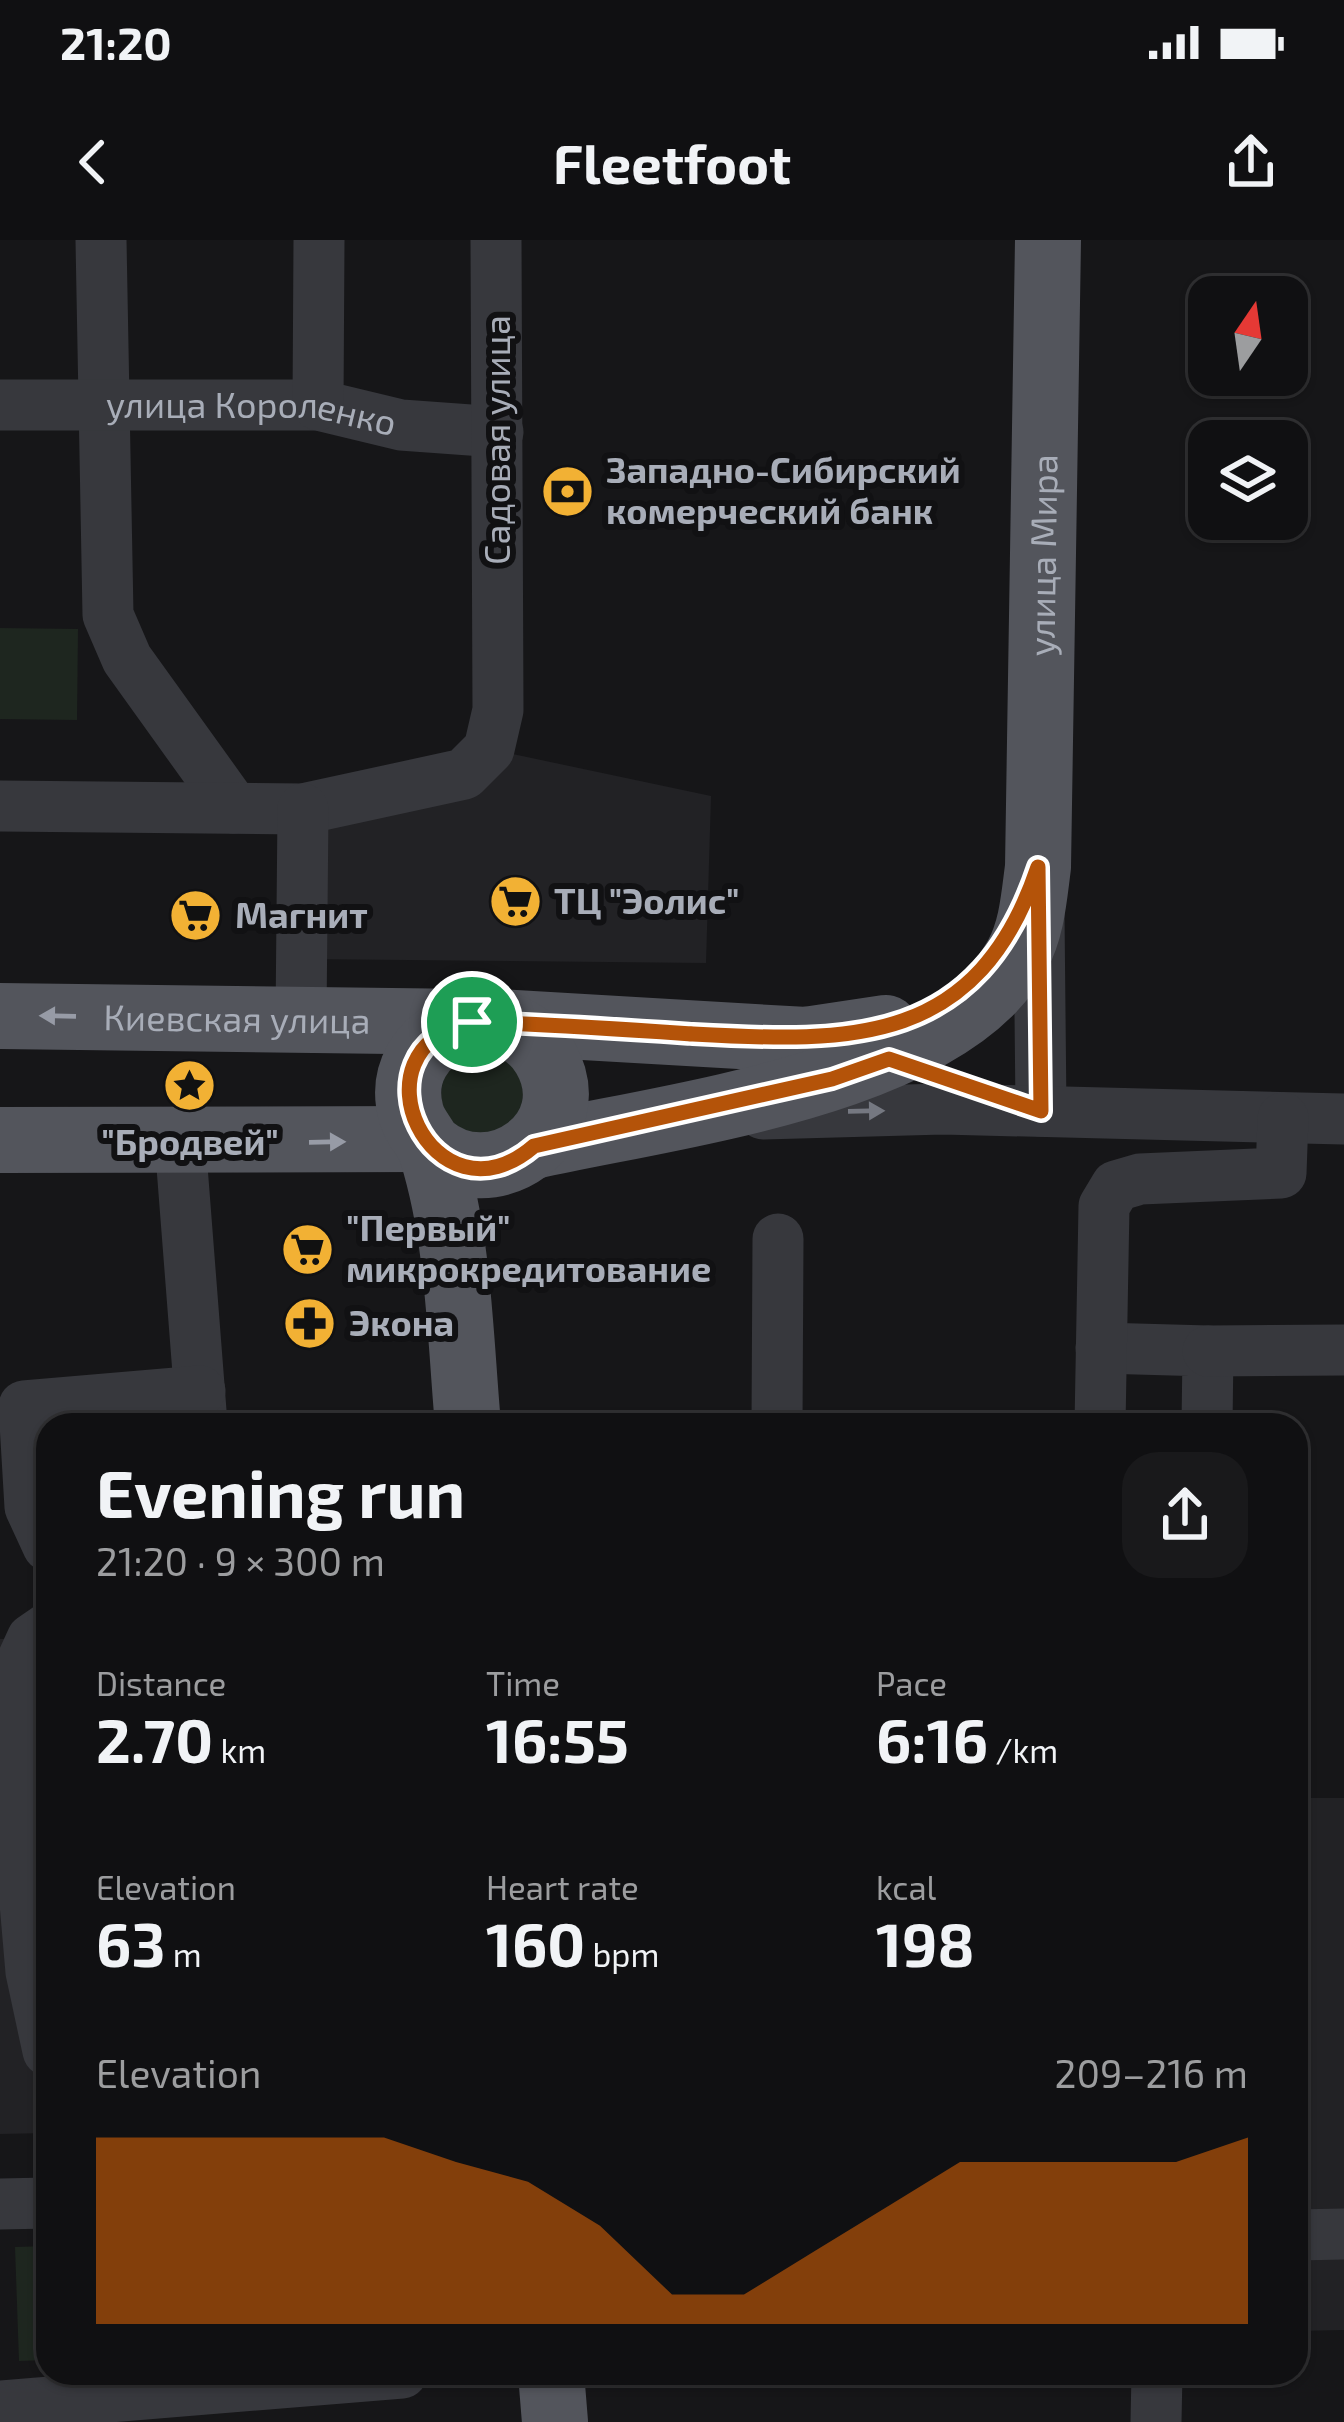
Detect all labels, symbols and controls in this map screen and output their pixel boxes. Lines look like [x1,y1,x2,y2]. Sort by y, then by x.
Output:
text: 21:20 [60,15,172,69]
icon: back [60,129,126,195]
icon: share [1218,129,1284,195]
text: Fleetfoot [553,130,791,195]
north arrow [1188,276,1308,396]
map controls [1188,276,1308,540]
street label: Садовая улица [474,315,518,565]
street label: улица Короленко [106,382,401,443]
button: layers [1188,420,1308,540]
place label: Западно-Сибирский комерческий банк [606,447,961,531]
street label: улица Мира [1018,454,1065,657]
bank icon: Западно-Сибирский комерческий банк [539,463,595,519]
supermarket icon: ТЦ "Эолис" [487,873,543,929]
place label: ТЦ "Эолис" [554,878,739,921]
supermarket icon: Магнит [168,887,224,943]
place label: Магнит [235,892,368,935]
pin [421,971,523,1073]
icon: arrive [439,989,505,1055]
street label: Киевская улица [103,994,371,1041]
one-way arrow [38,1006,76,1026]
place icon: "Бродвей" [162,1058,218,1114]
one-way arrow [848,1102,886,1121]
place label: "Бродвей" [101,1119,279,1162]
one-way arrow [309,1132,347,1152]
place label: "Первый" микрокредитование [346,1205,711,1289]
supermarket icon: "Первый" микрокредитование [279,1221,335,1277]
pharmacy icon: Экона [282,1295,338,1351]
place label: Экона [349,1300,454,1343]
text: Evening run [96,1452,465,1531]
button: share [1122,1452,1248,1578]
text: 21:20 · 9 × 300 m [96,1537,385,1584]
text: Distance [96,1663,226,1703]
text: Time [486,1663,560,1703]
text: Pace [876,1663,947,1703]
text: 2.70 [96,1703,213,1775]
text: 16:55 [486,1703,629,1775]
text: 6:16 [876,1703,988,1775]
text: km [213,1730,266,1770]
text: /km [988,1730,1058,1770]
text: Elevation [96,1867,236,1907]
text: Heart rate [486,1867,639,1907]
text: kcal [876,1867,936,1907]
text: 63 [96,1907,165,1979]
text: 160 [486,1907,585,1979]
text: 198 [876,1907,975,1979]
text: m [165,1934,202,1974]
text: bpm [585,1934,659,1974]
text: Elevation [96,2049,261,2096]
text: 209–216 m [1055,2049,1248,2096]

